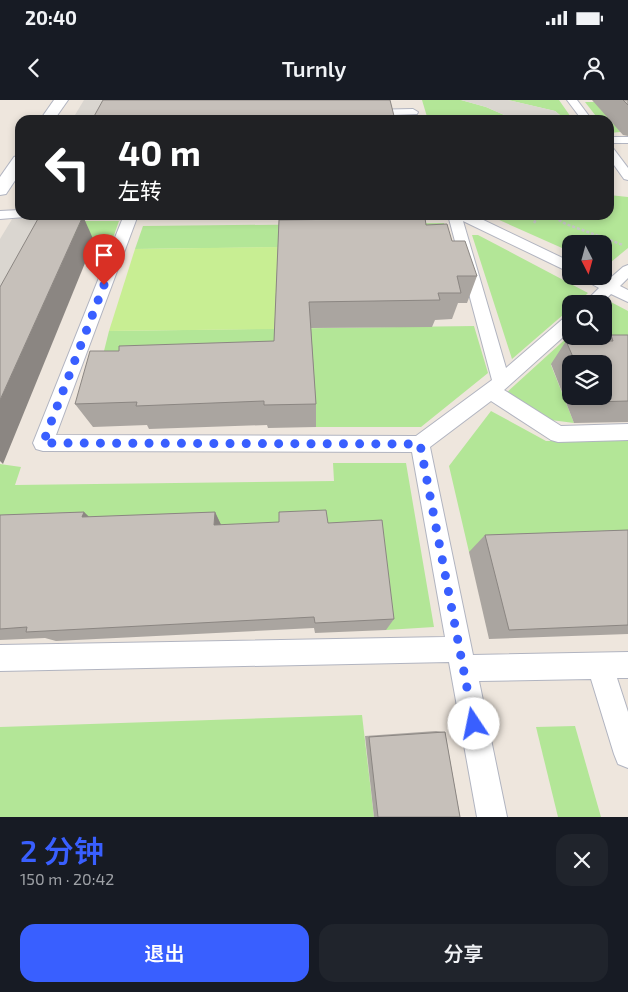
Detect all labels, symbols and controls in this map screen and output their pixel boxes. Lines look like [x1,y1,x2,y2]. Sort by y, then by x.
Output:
text: 20:40 [25,6,77,29]
icon: back [20,54,48,82]
icon: person [580,54,608,82]
text: Turnly [282,55,346,81]
text: 40 m [118,131,201,173]
icon: left [35,135,100,200]
text: 左转 [118,177,162,203]
pin [83,234,125,285]
north arrow [562,235,612,285]
map controls [562,235,612,405]
icon: arrive [90,241,118,269]
button: search [562,295,612,345]
button: layers [562,355,612,405]
position arrow [447,697,499,749]
text: 2 分钟 [20,832,104,868]
button: close [556,834,608,886]
text: 150 m · 20:42 [20,869,114,888]
button: 退出 [20,924,309,982]
button: 分享 [319,924,608,982]

